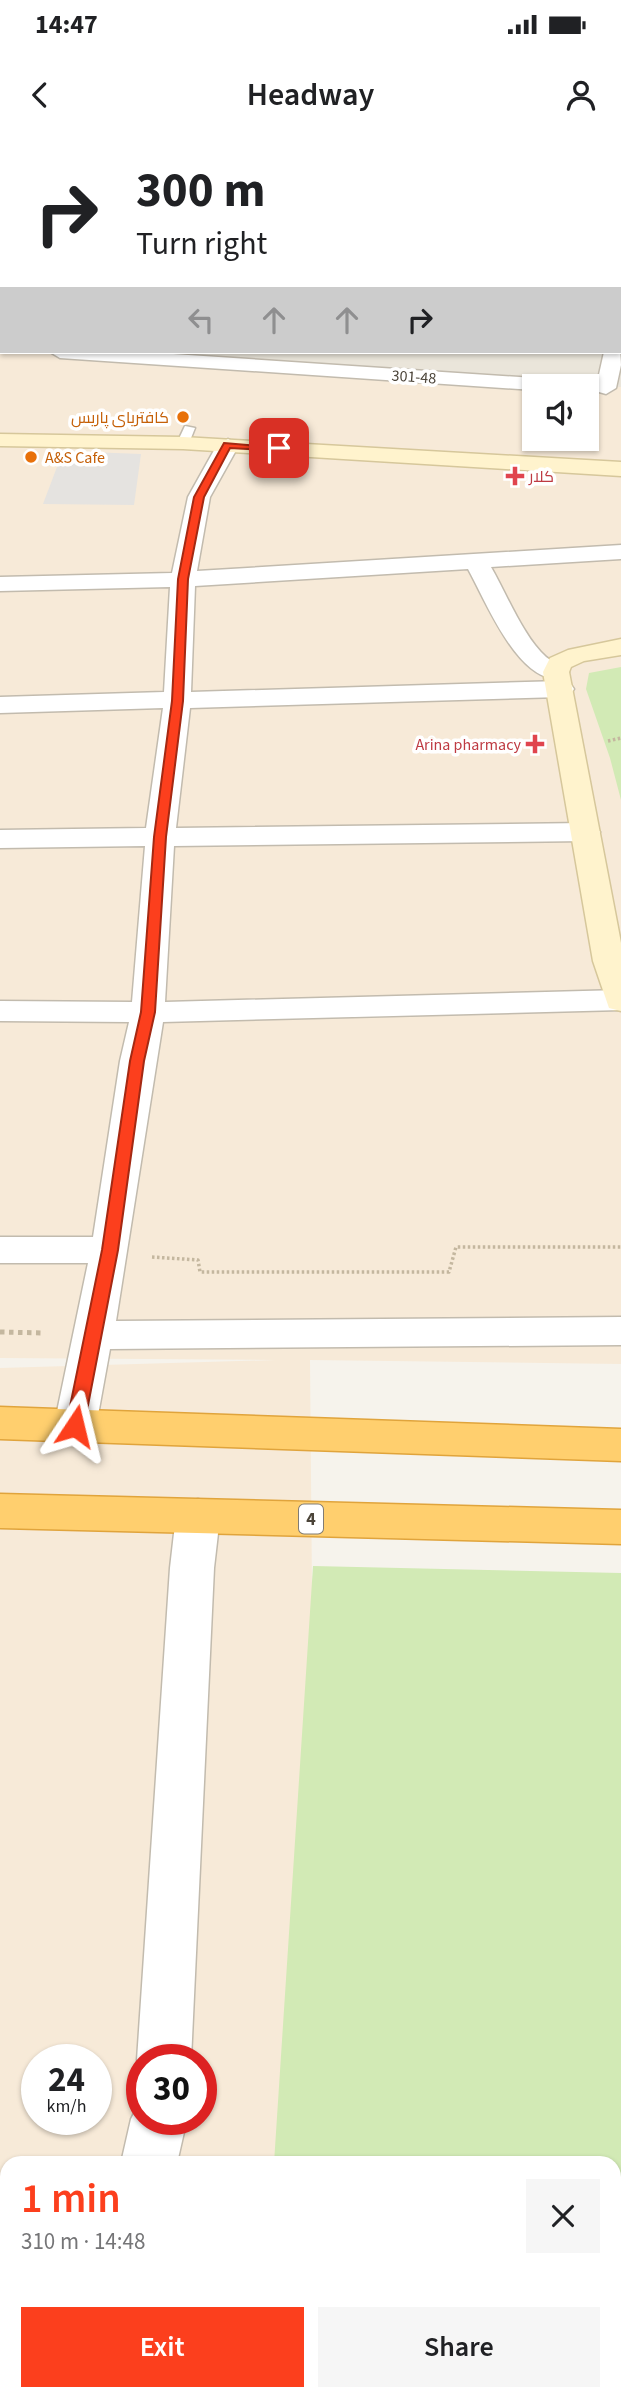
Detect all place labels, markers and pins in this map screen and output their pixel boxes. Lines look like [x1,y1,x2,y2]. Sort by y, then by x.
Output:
place label: کافتریای پاریس [71,407,169,429]
marker: کافتریای پاریس [175,409,191,425]
pin [249,418,309,478]
place label: A&S Cafe [45,447,105,469]
marker: A&S Cafe [23,449,39,465]
place label: كلار [528,466,554,488]
marker: كلار [507,468,523,484]
place label: Arina pharmacy [415,734,522,756]
marker: Arina pharmacy [527,736,543,752]

